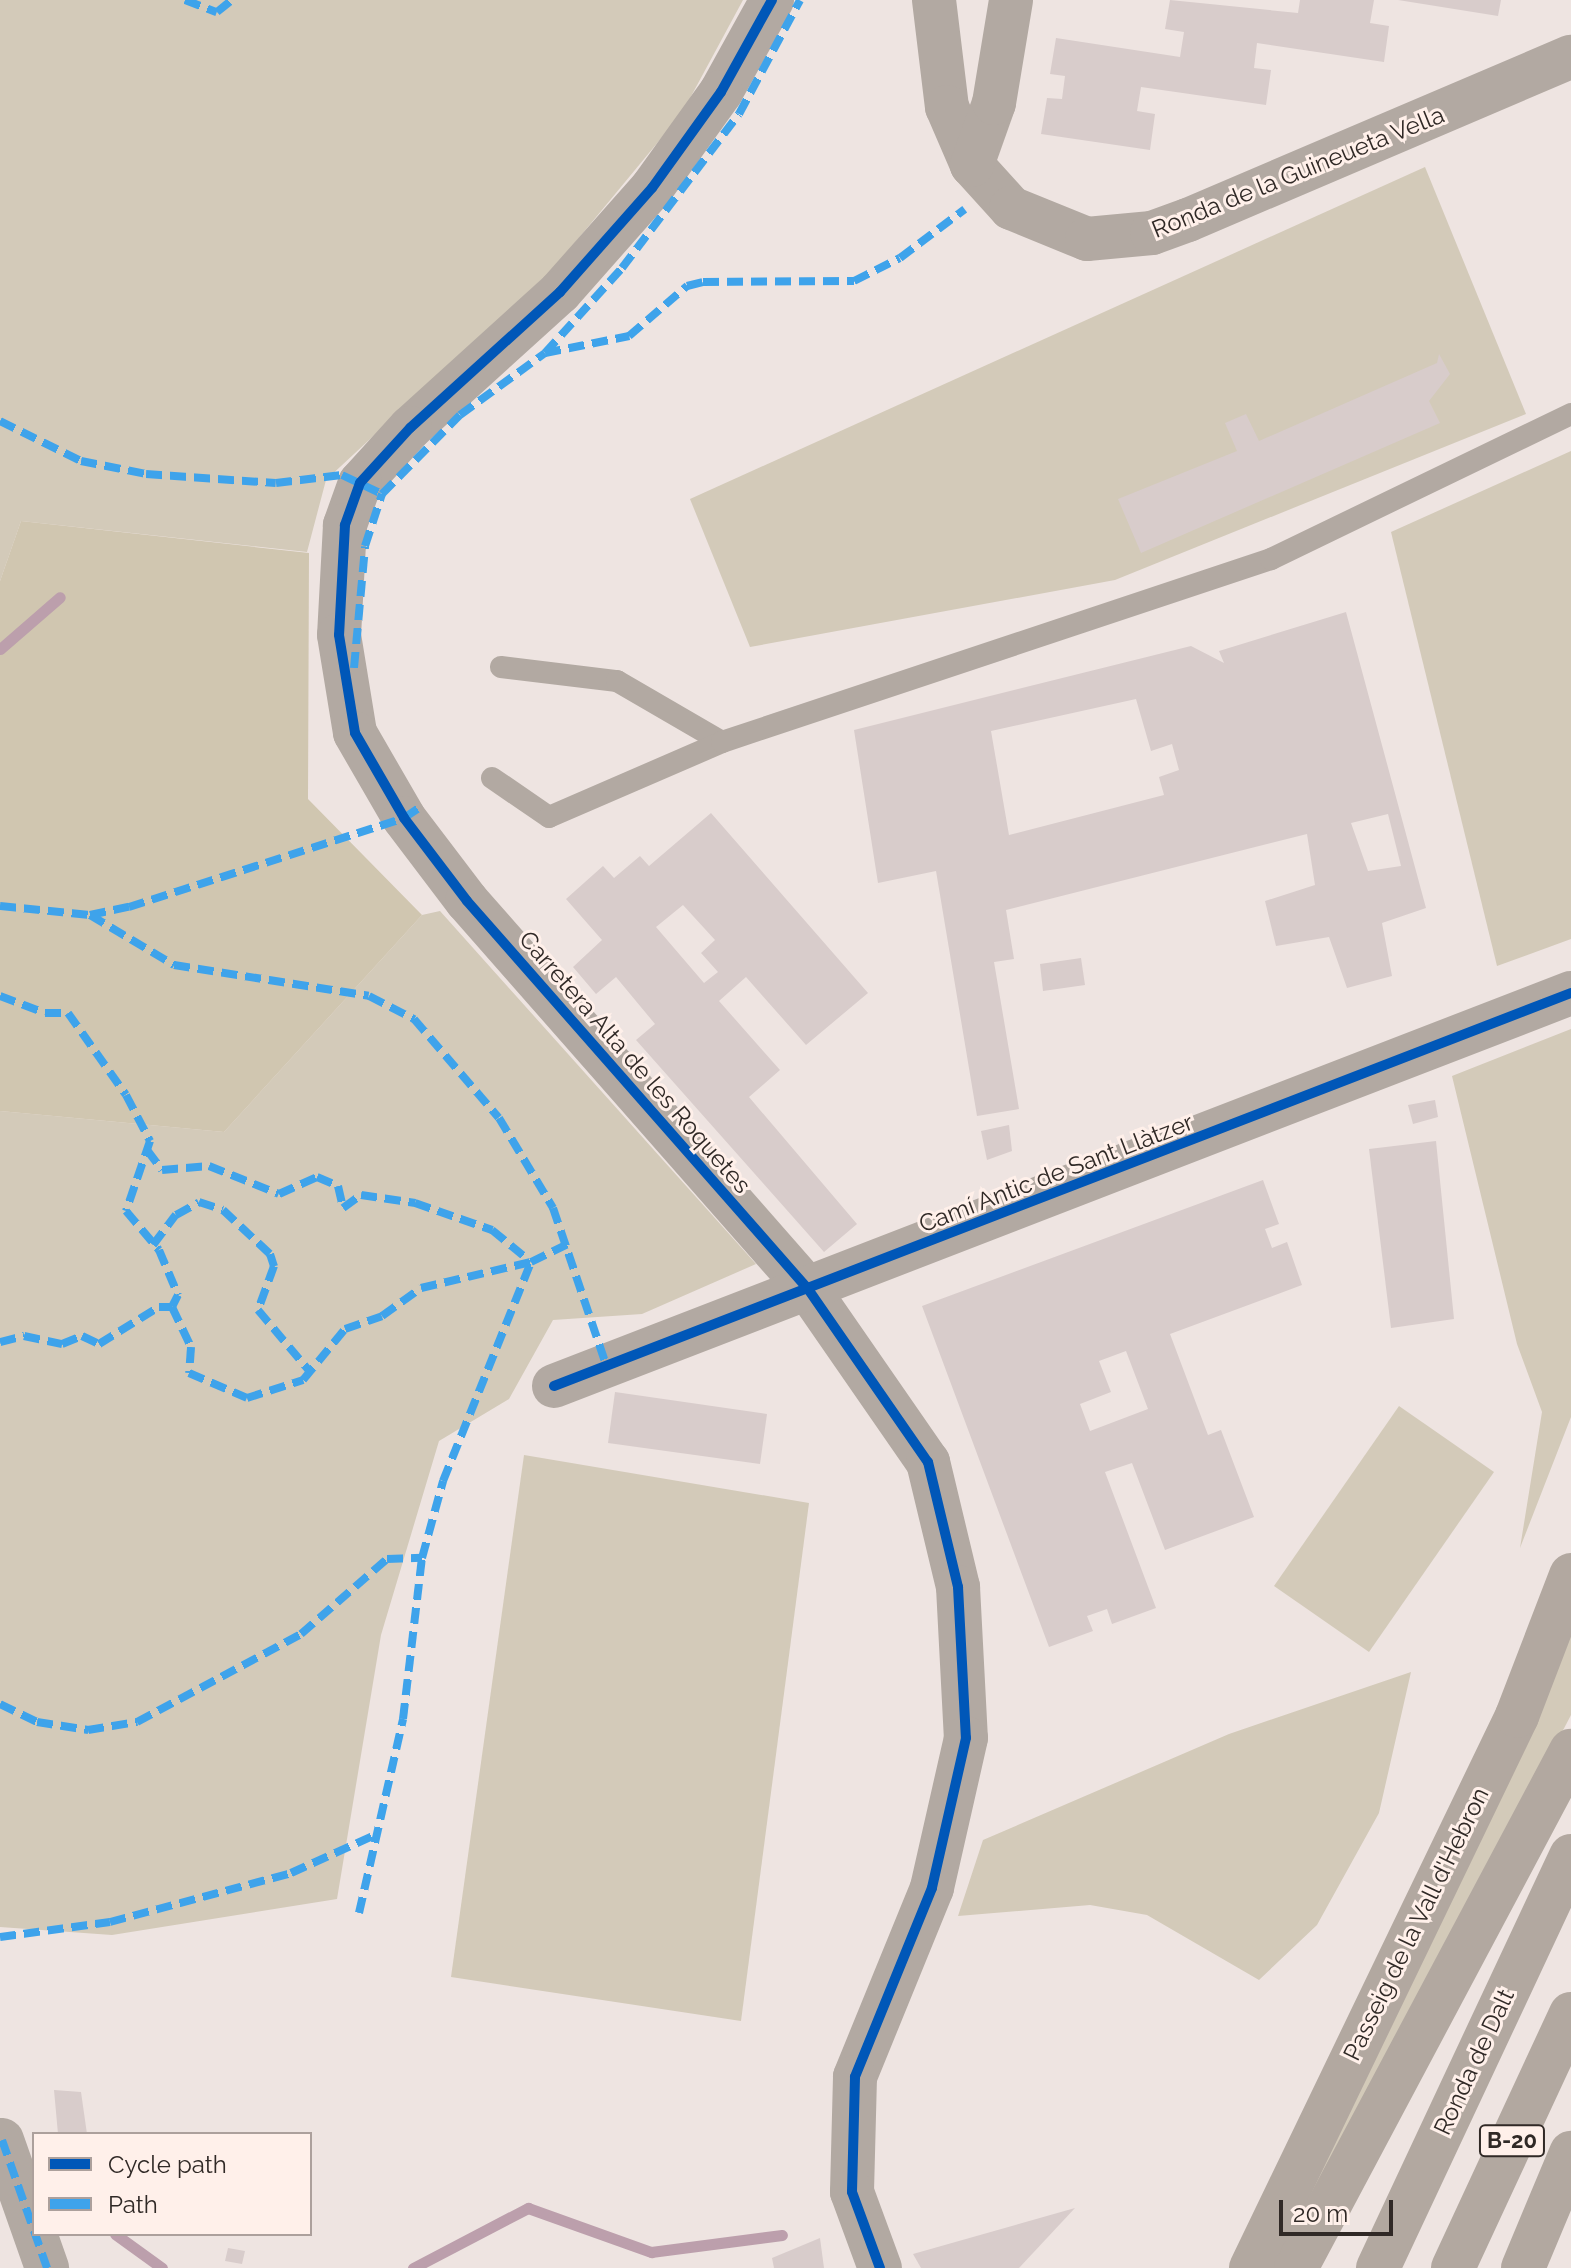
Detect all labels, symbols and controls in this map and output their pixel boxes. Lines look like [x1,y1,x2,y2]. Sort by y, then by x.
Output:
street label: Ronda de la Guineueta Vella [1147,100,1449,244]
street label: Carretera Alta de les Roquetes [513,925,757,1199]
street label: Camí Antic de Sant Llàtzer [915,1107,1197,1239]
street label: Passeig de la Vall d'Hebron [1337,1782,1495,2066]
street label: Ronda de Dalt [1428,1985,1520,2139]
road number: B-20 [1478,2123,1546,2159]
legend [32,2132,312,2236]
text: Cycle path [108,2150,227,2179]
scale bar [1283,2184,1397,2234]
text: Path [108,2190,158,2219]
text: 20 m [1293,2199,1348,2228]

